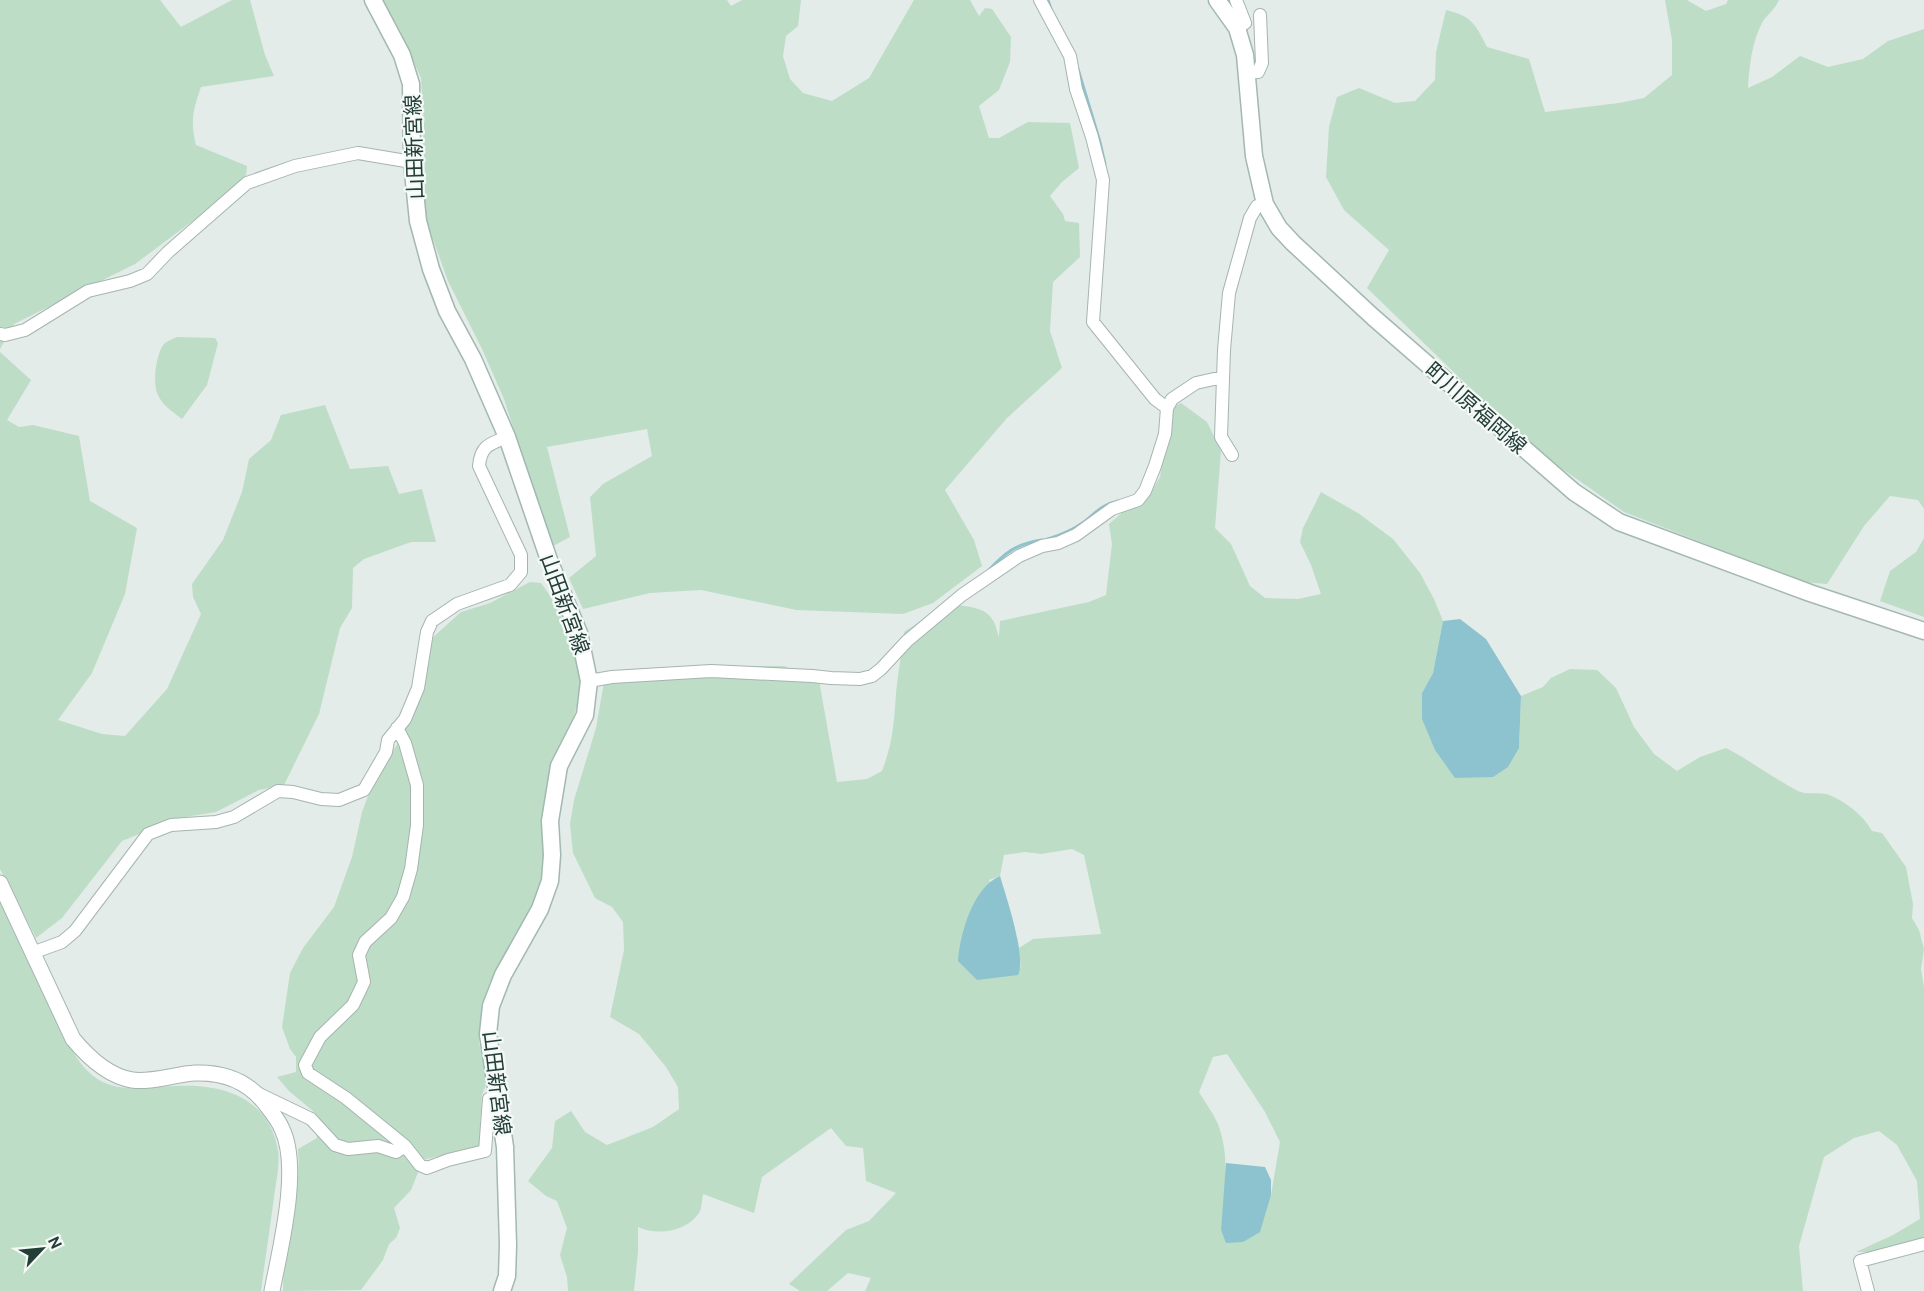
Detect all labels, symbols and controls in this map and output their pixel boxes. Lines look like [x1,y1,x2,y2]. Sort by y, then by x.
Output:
street label: 山田新宮線 [400,94,428,200]
street label: 町川原福岡線 [1420,357,1532,459]
street label: 山田新宮線 [535,550,595,658]
street label: 山田新宮線 [478,1029,516,1137]
north arrow [12,1219,72,1279]
text: N [44,1233,66,1252]

